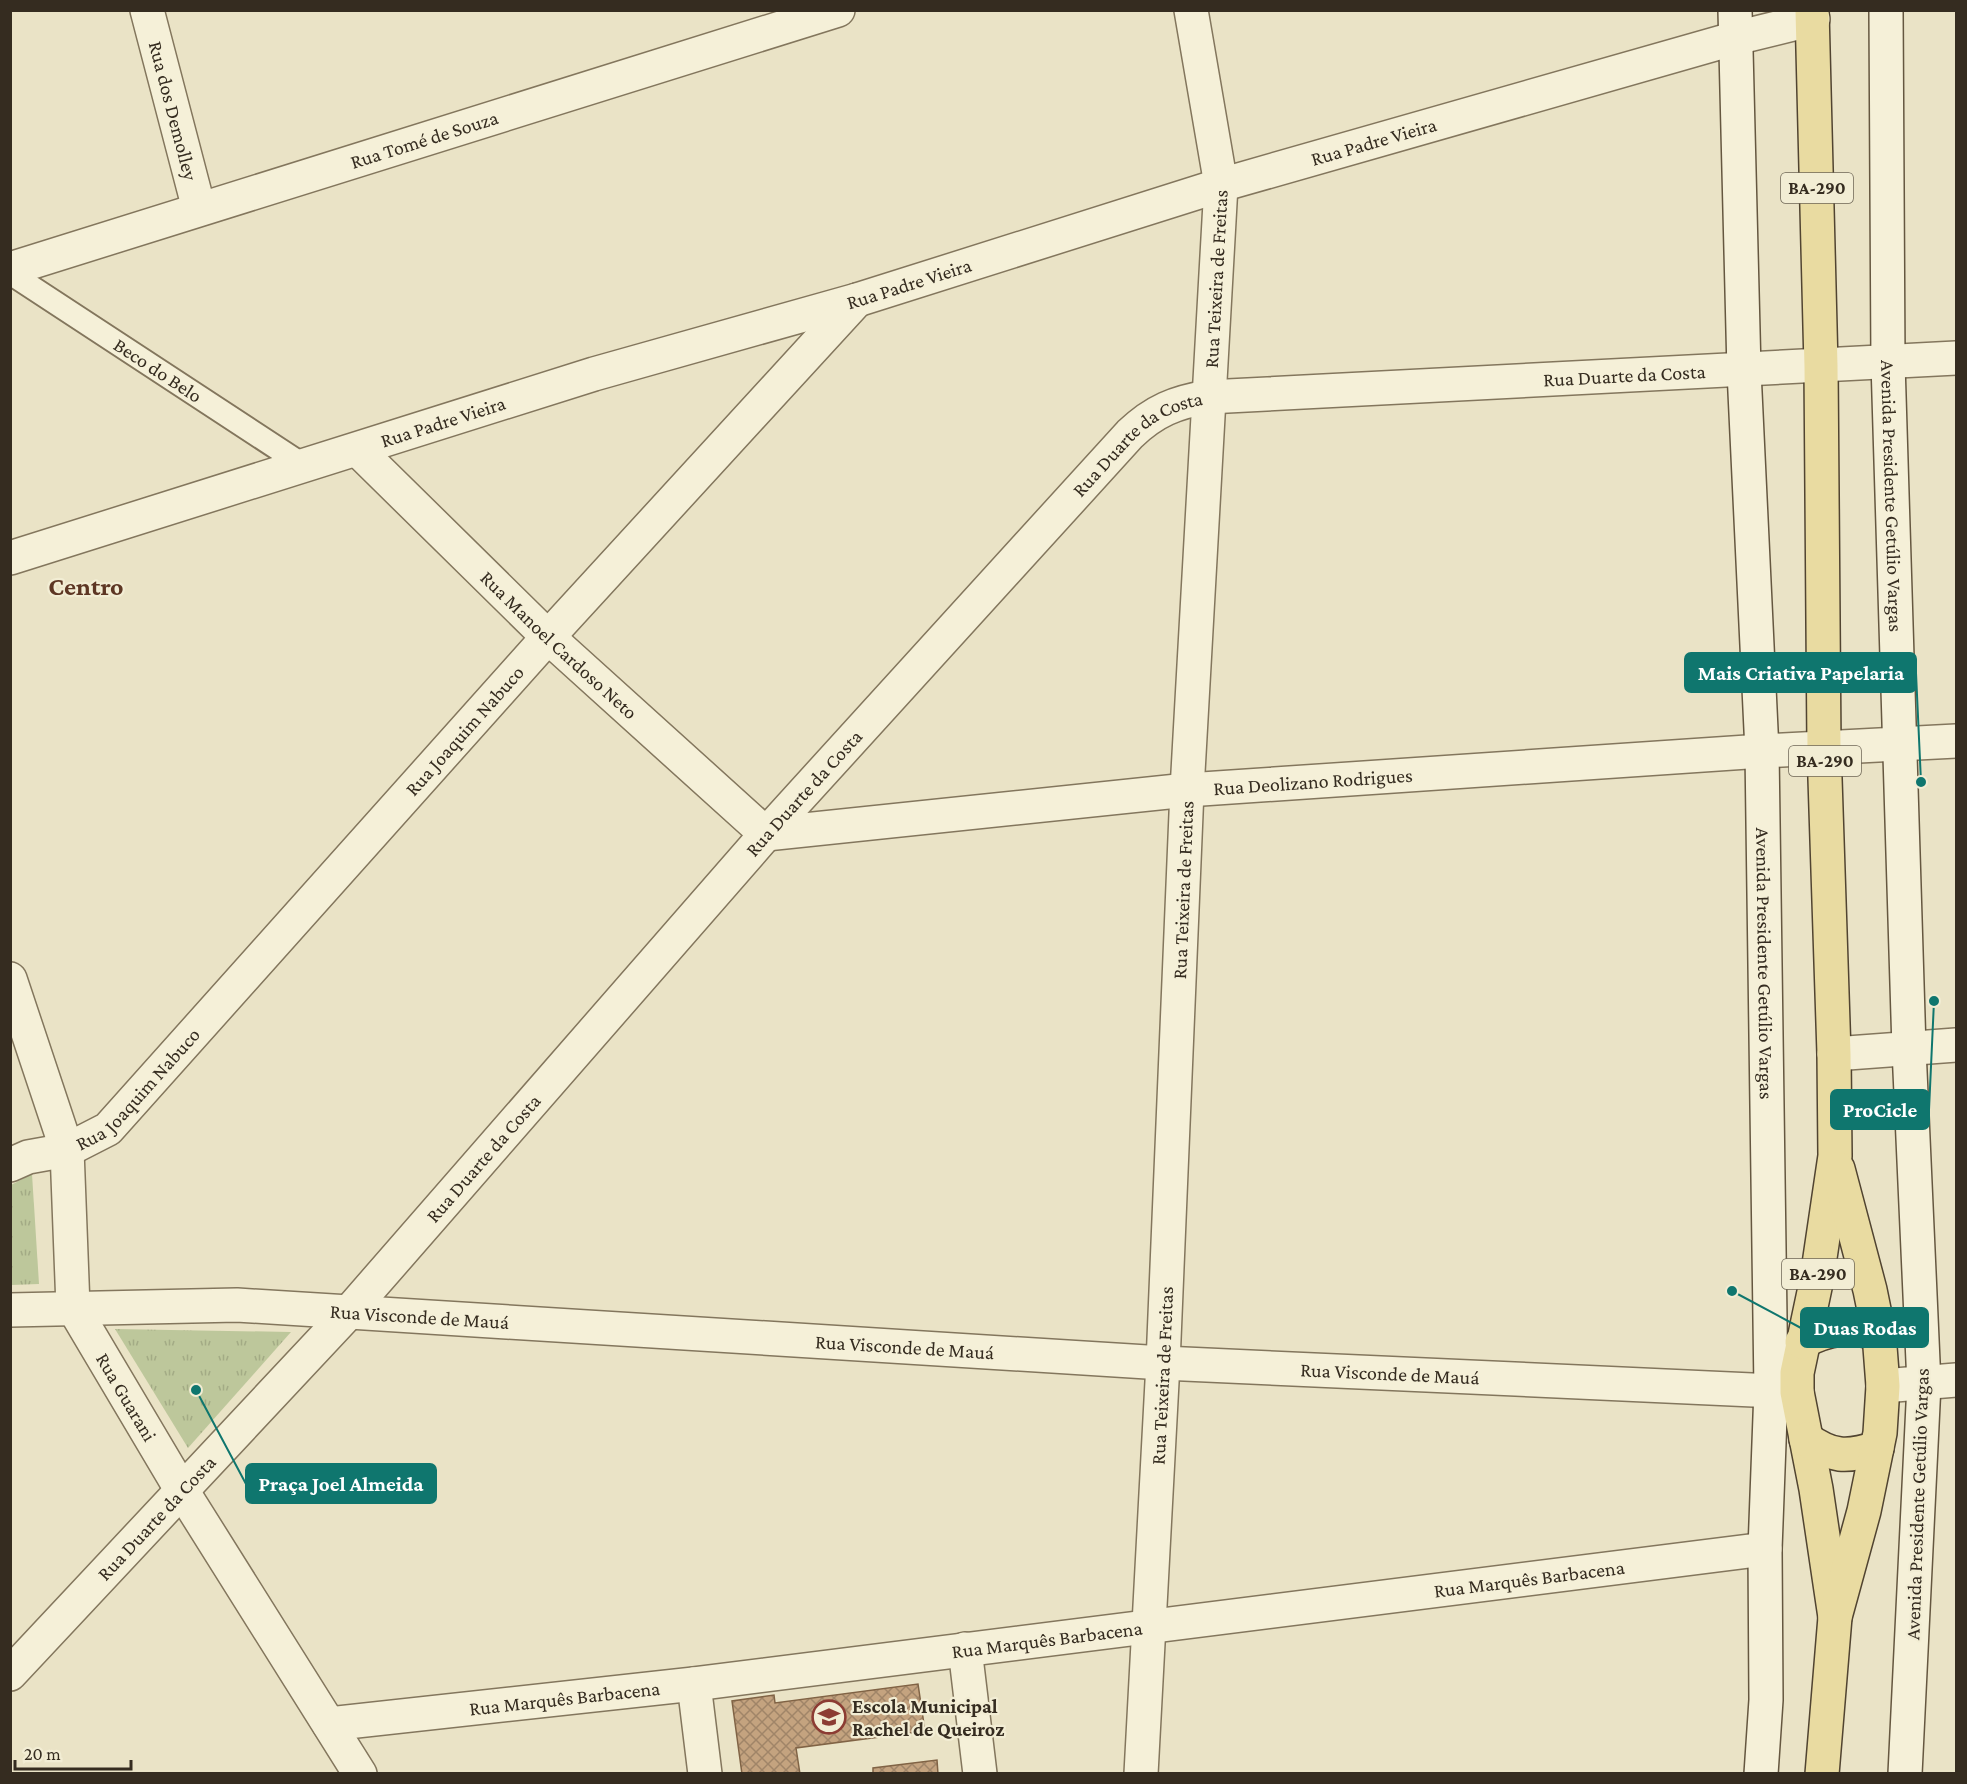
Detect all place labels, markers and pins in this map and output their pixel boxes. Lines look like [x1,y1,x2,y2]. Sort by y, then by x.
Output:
callout: Mais Criativa Papelaria [1685,653,1916,692]
callout: ProCicle [1831,1090,1929,1129]
callout: Duas Rodas [1801,1308,1928,1347]
callout: Praça Joel Almeida [246,1464,436,1503]
place label: Escola Municipal Rachel de Queiroz [852,1695,1004,1740]
school or university icon: Escola Municipal Rachel de Queiroz [811,1699,847,1735]

